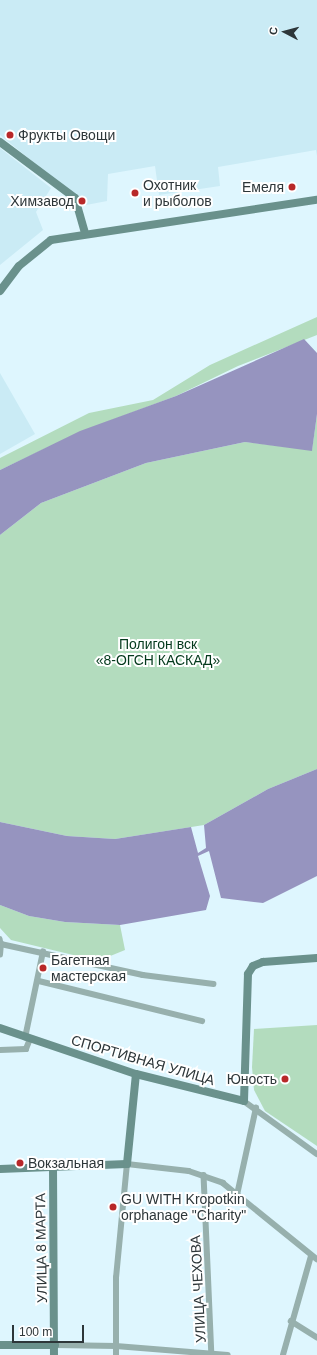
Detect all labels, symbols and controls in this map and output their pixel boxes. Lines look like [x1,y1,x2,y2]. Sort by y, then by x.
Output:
north arrow [265,12,305,52]
text: С [267,26,279,35]
place label: Фрукты Овощи [18,127,115,143]
marker: Фрукты Овощи [5,130,15,140]
place label: Охотник и рыболов [143,177,212,210]
place label: Емеля [242,179,284,195]
marker: Емеля [287,182,297,192]
marker: Охотник и рыболов [130,188,140,198]
place label: Химзавод [10,193,74,209]
marker: Химзавод [77,196,87,206]
park label: Полигон вск «8-ОГСН КАСКАД» [96,636,220,668]
place label: Багетная мастерская [51,952,126,984]
marker: Багетная мастерская [38,963,48,973]
street label: СПОРТИВНАЯ УЛИЦА [69,1031,217,1089]
place label: Юность [227,1071,277,1087]
marker: Юность [280,1074,290,1084]
place label: Вокзальная [28,1155,104,1171]
marker: Вокзальная [15,1158,25,1168]
place label: GU WITH Kropotkin orphanage "Charity" [121,1191,246,1224]
street label: УЛИЦА 8 МАРТА [32,1193,50,1303]
marker: GU WITH Kropotkin orphanage "Charity" [108,1202,118,1212]
street label: УЛИЦА ЧЕХОВА [187,1235,209,1343]
scale bar [14,1317,86,1343]
text: 100 m [19,1325,52,1339]

